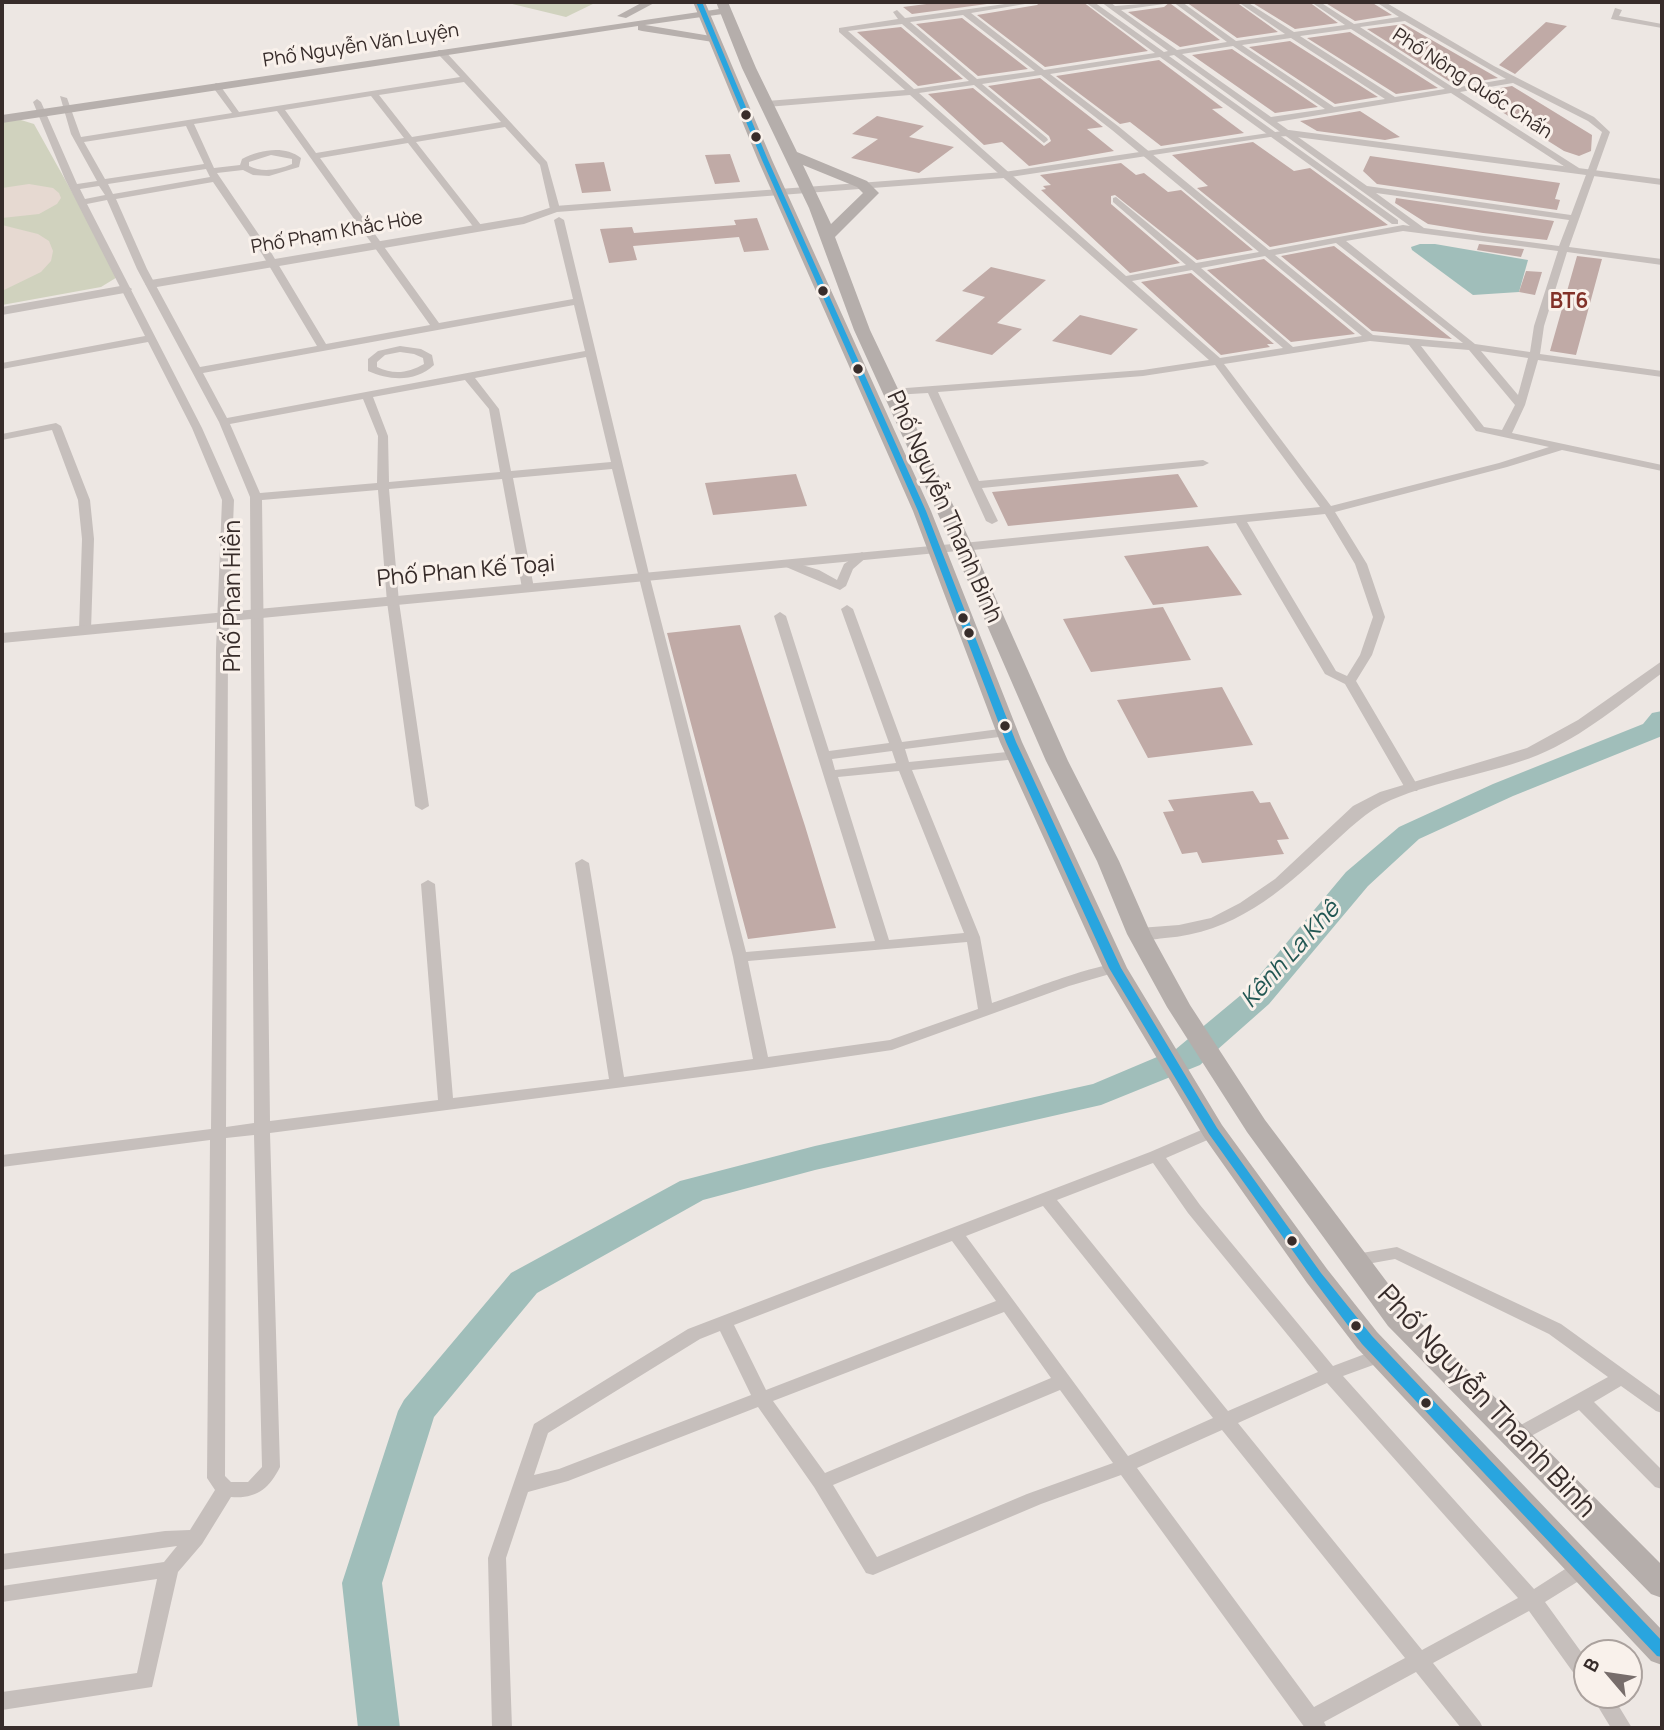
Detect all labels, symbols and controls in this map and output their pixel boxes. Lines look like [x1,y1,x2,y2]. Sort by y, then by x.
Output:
street label: Phố Nguyễn Văn Luyện [261,19,461,73]
street label: Phố Nông Quốc Chấn [1388,24,1556,144]
unlabelled marker [739,108,753,122]
unlabelled marker [749,130,763,144]
street label: Phố Phạm Khắc Hòe [249,207,425,259]
unlabelled marker [816,284,830,298]
district label: BT6 [1550,289,1588,315]
unlabelled marker [851,362,865,376]
street label: Phố Nguyễn Thanh Bình [880,387,1008,627]
street label: Phố Phan Hiền [220,520,248,672]
street label: Phố Phan Kế Toại [376,550,556,594]
unlabelled marker [956,611,970,625]
unlabelled marker [962,626,976,640]
unlabelled marker [998,719,1012,733]
water label: Kênh La Khê [1236,896,1346,1014]
unlabelled marker [1285,1234,1299,1248]
street label: Phố Nguyễn Thanh Bình [1370,1279,1602,1525]
unlabelled marker [1349,1319,1363,1333]
unlabelled marker [1419,1396,1433,1410]
north arrow [1573,1639,1643,1709]
text: B [1577,1653,1606,1676]

